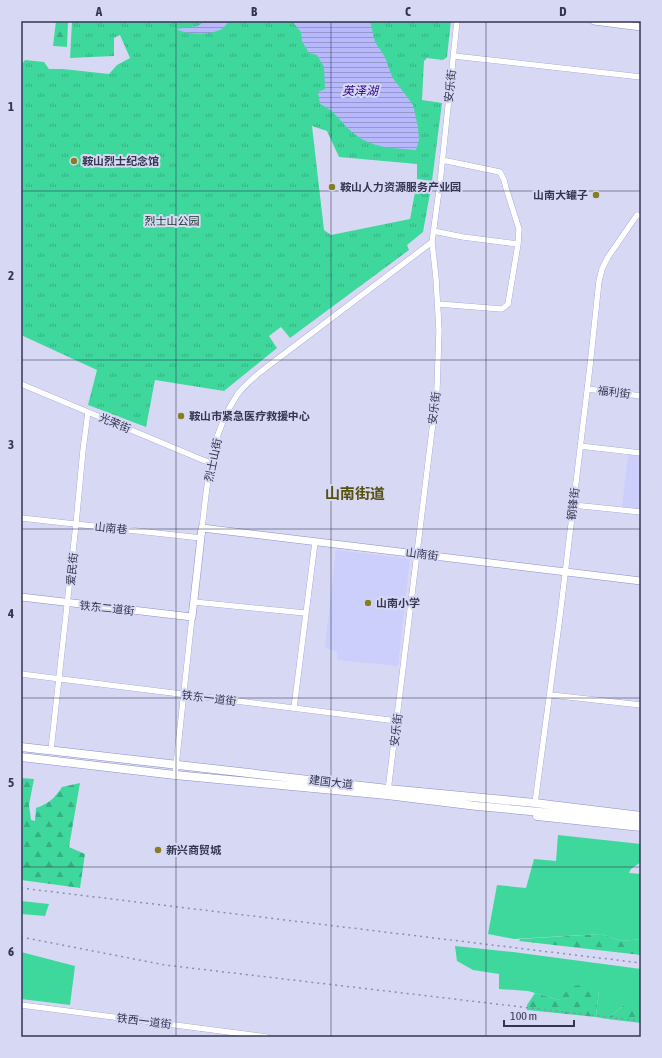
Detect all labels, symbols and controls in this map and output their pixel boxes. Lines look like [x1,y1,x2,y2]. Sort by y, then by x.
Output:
text: A [95,4,103,19]
text: B [251,4,258,19]
text: C [405,4,411,19]
text: D [559,4,567,19]
street label: 安乐街 [442,69,458,103]
water label: 英泽湖 [342,84,380,98]
text: 1 [8,99,14,114]
place label: 鞍山烈士纪念馆 [82,155,159,167]
marker: 鞍山烈士纪念馆 [69,156,79,166]
place label: 鞍山人力资源服务产业园 [340,181,461,193]
marker: 鞍山人力资源服务产业园 [327,182,337,192]
place label: 山南大罐子 [533,189,588,201]
marker: 山南大罐子 [591,190,601,200]
park label: 烈士山公园 [145,215,200,227]
text: 2 [8,268,14,283]
street label: 福利街 [597,384,631,400]
street label: 安乐街 [426,391,442,425]
place label: 鞍山市紧急医疗救援中心 [189,410,310,422]
street label: 光荣街 [97,411,133,435]
marker: 鞍山市紧急医疗救援中心 [176,411,186,421]
text: 3 [8,437,14,452]
street label: 烈士山街 [203,437,223,483]
district label: 山南街道 [325,485,385,502]
street label: 钢锋街 [565,487,581,521]
street label: 山南巷 [94,520,128,536]
street label: 山南街 [405,546,439,562]
street label: 爱民街 [64,552,80,586]
place label: 山南小学 [376,597,420,609]
marker: 山南小学 [363,598,373,608]
street label: 铁东二道街 [79,599,135,617]
text: 4 [7,606,14,621]
street label: 铁东一道街 [181,689,237,707]
street label: 安乐街 [388,713,404,747]
street label: 建国大道 [308,773,354,791]
text: 5 [8,775,14,790]
place label: 新兴商贸城 [166,844,222,856]
marker: 新兴商贸城 [153,845,163,855]
text: 6 [8,944,14,959]
scale bar [504,1002,574,1028]
text: 100 m [510,1009,537,1023]
street label: 铁西一道街 [116,1012,172,1030]

